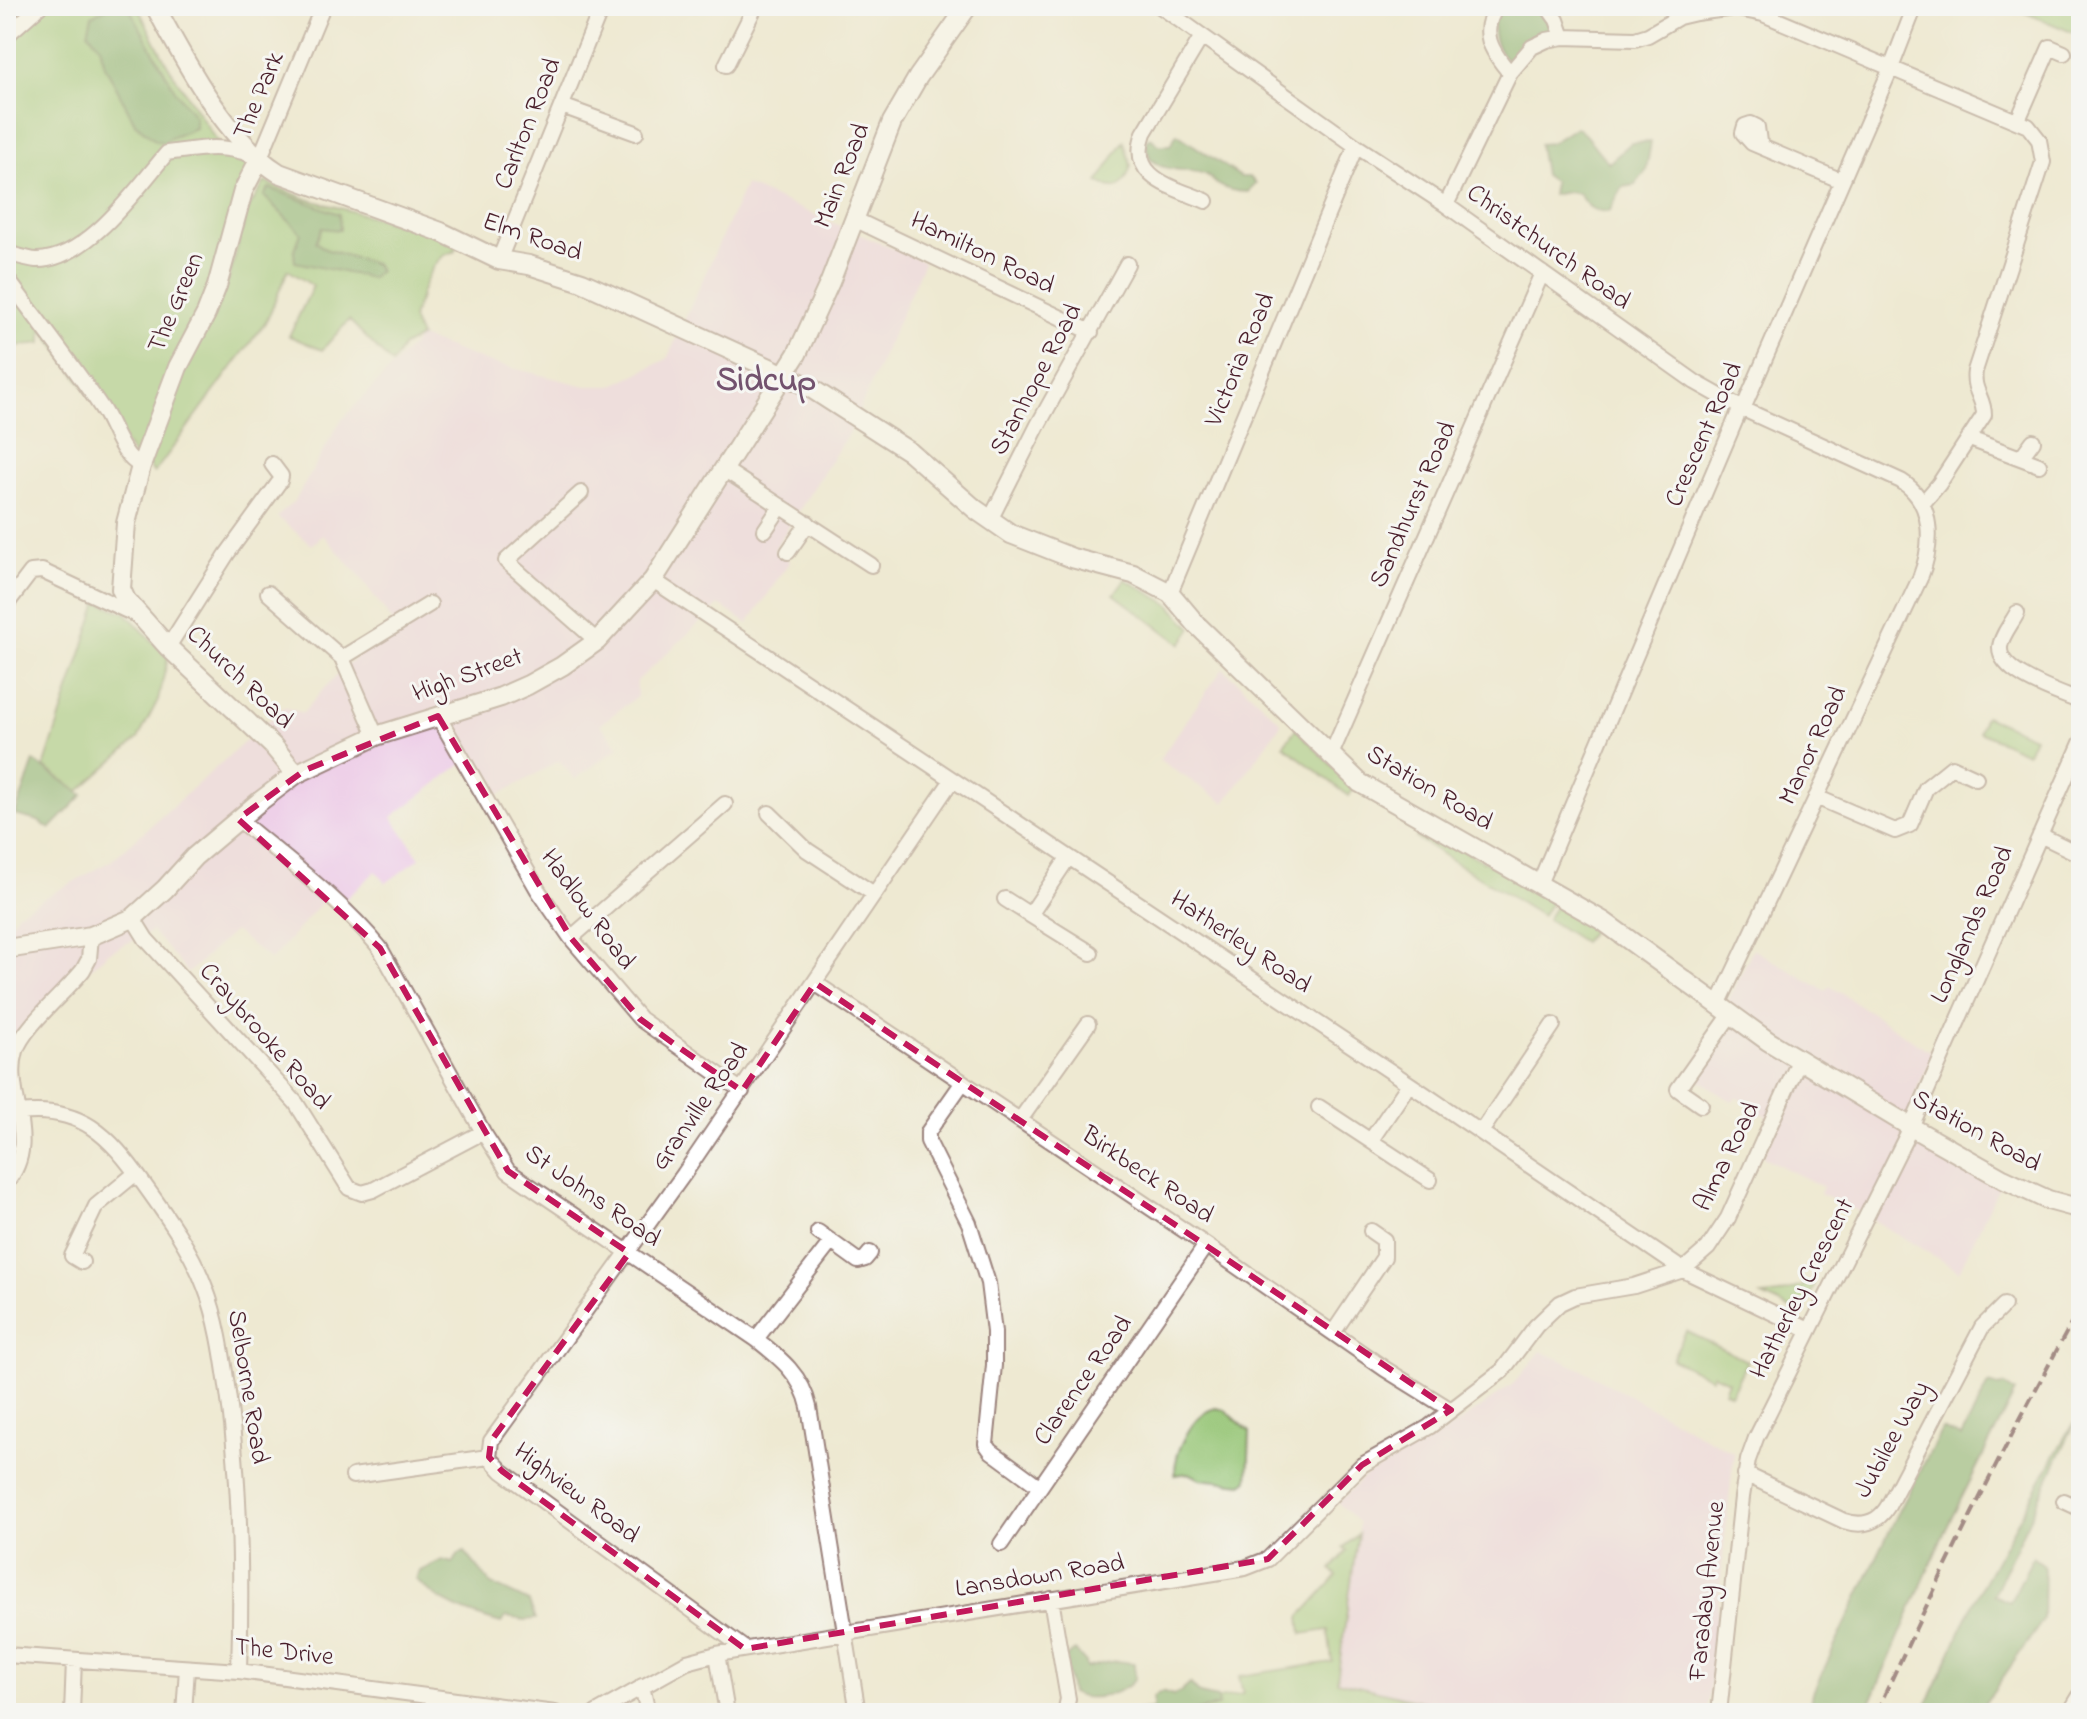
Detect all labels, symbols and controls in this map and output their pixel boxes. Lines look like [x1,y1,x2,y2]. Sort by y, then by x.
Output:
street label: The Park [224,46,296,146]
street label: Carlton Road [485,52,573,195]
street label: Main Road [805,117,881,234]
street label: Christchurch Road [1458,175,1638,321]
street label: Elm Road [477,203,587,273]
street label: Hamilton Road [903,203,1061,306]
street label: The Green [139,247,215,359]
street label: Victoria Road [1195,287,1286,434]
street label: Stanhope Road [981,297,1093,463]
street label: Crescent Road [1656,356,1754,514]
district label: Sidcup [716,357,816,407]
street label: Sandhurst Road [1360,415,1468,594]
street label: Church Road [177,617,302,739]
street label: High Street [408,638,529,713]
street label: Manor Road [1770,680,1858,812]
street label: Station Road [1358,736,1500,842]
street label: Longlands Road [1921,840,2025,1010]
street label: Hadlow Road [530,841,644,979]
street label: Hatherley Road [1162,882,1319,1005]
street label: Craybrooke Road [189,955,339,1120]
street label: Granville Road [643,1035,760,1179]
street label: Station Road [1905,1081,2048,1183]
street label: Alma Road [1685,1095,1771,1218]
street label: Birkbeck Road [1072,1117,1221,1235]
street label: St Johns Road [516,1136,668,1258]
street label: Hatherley Crescent [1741,1192,1865,1386]
street label: Selborne Road [216,1307,278,1467]
street label: Clarence Road [1025,1308,1143,1454]
street label: Jubilee Way [1845,1375,1941,1505]
street label: Highview Road [505,1434,647,1554]
street label: Faraday Avenue [1680,1499,1736,1684]
street label: Lansdown Road [953,1545,1128,1609]
street label: The Drive [232,1629,336,1677]

